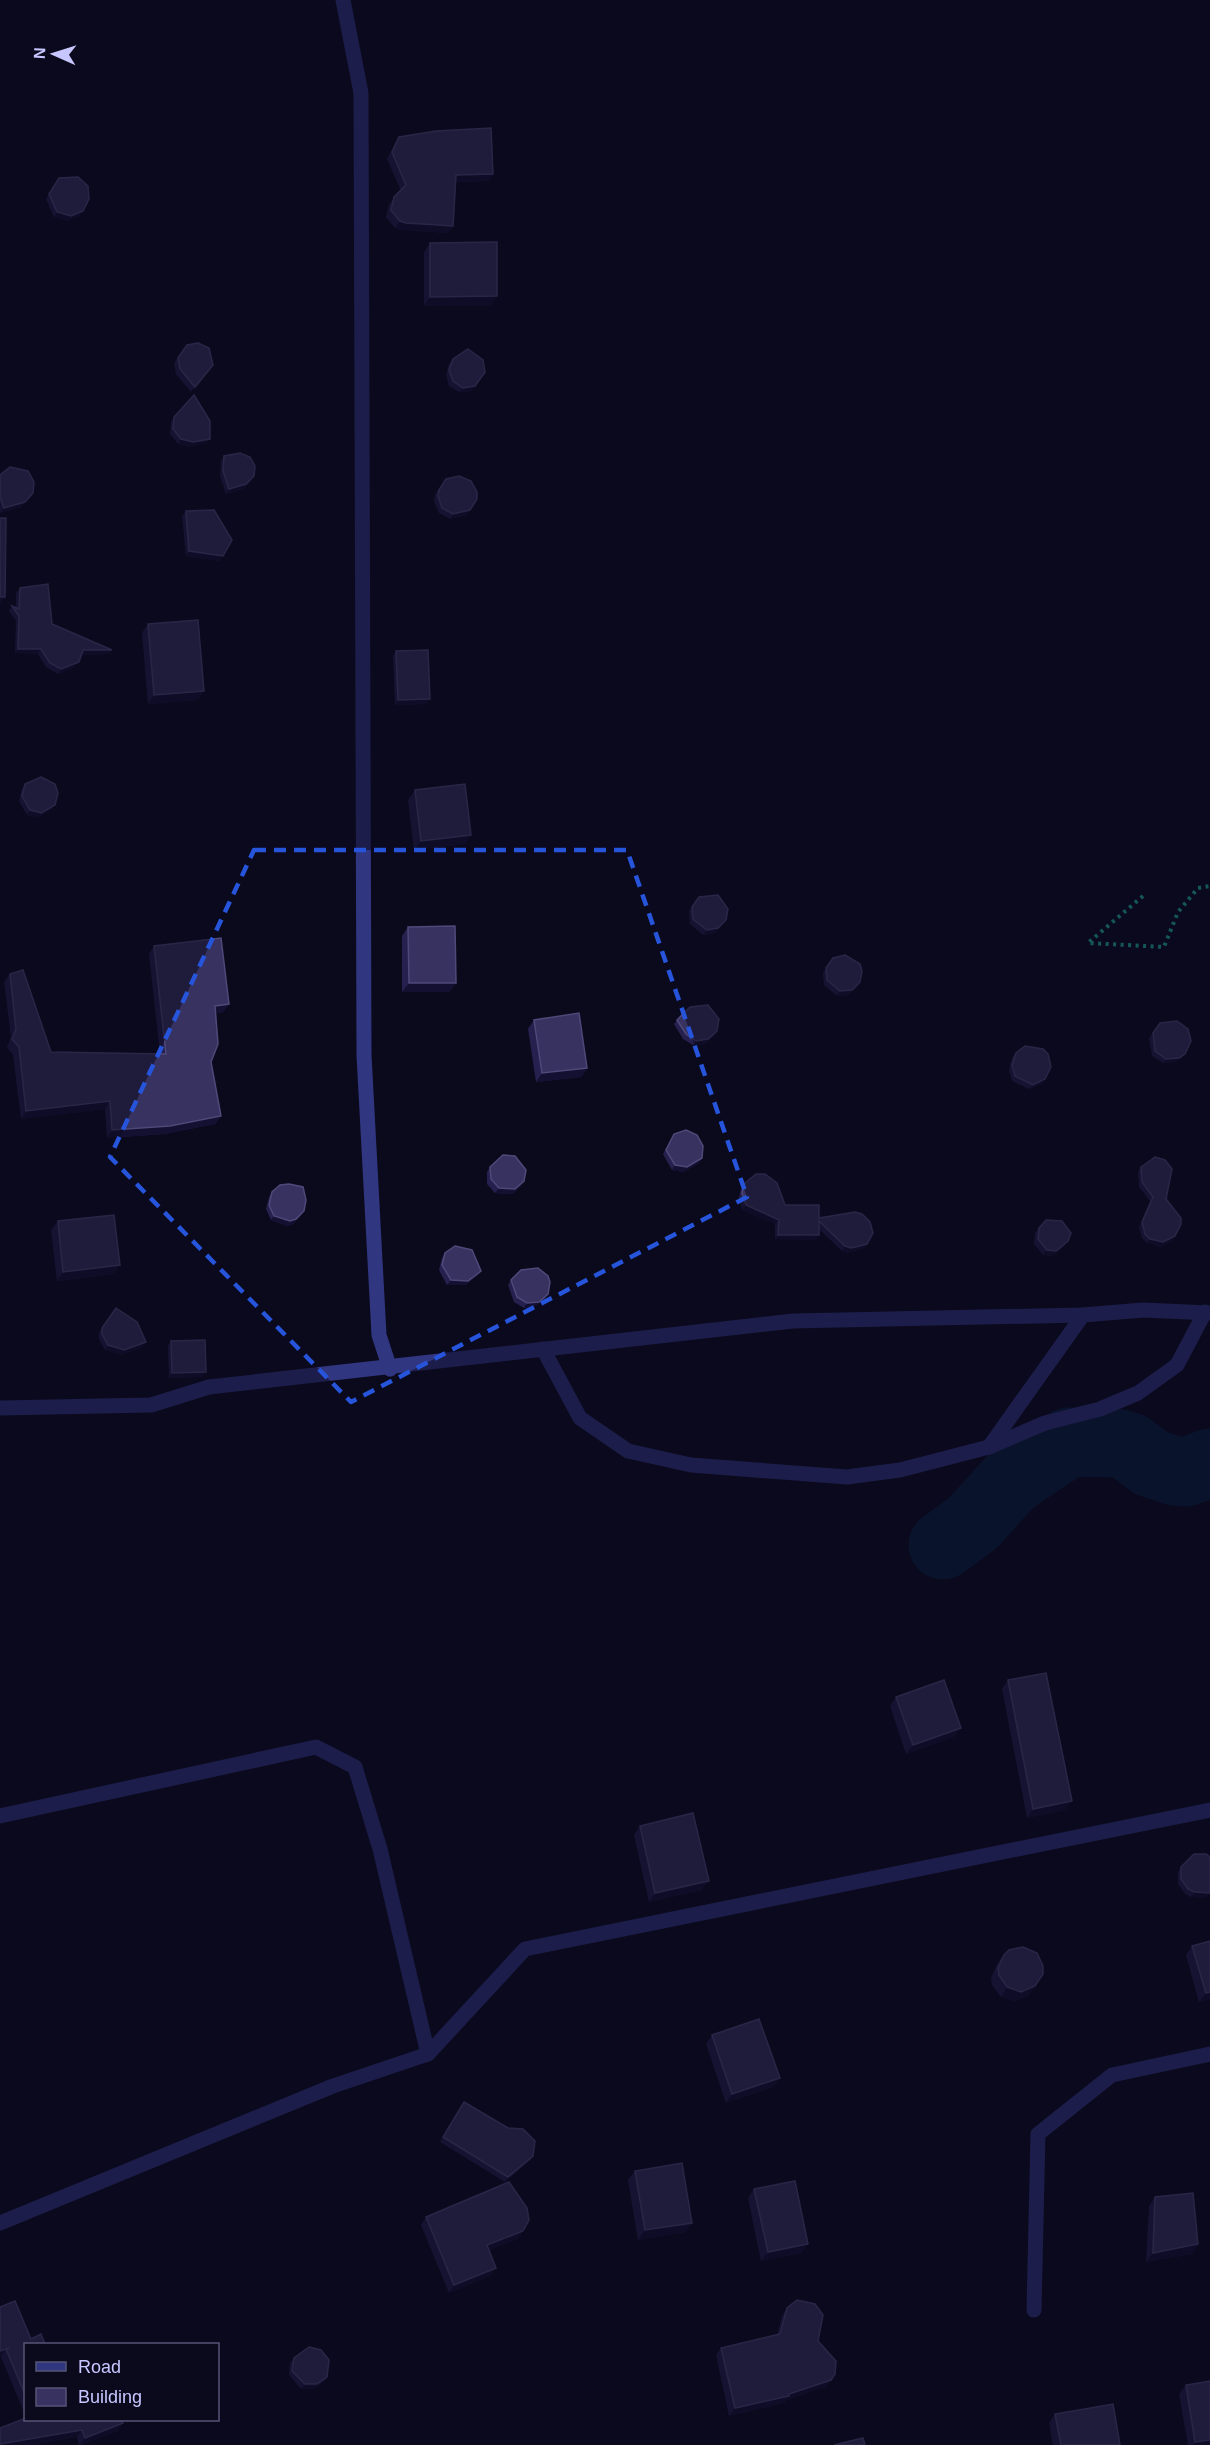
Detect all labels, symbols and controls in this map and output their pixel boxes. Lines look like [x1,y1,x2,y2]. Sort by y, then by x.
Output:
north arrow [24,24,84,84]
text: N [31,47,48,59]
legend [24,2343,219,2421]
text: Road [78,2357,121,2377]
text: Building [78,2387,142,2407]

